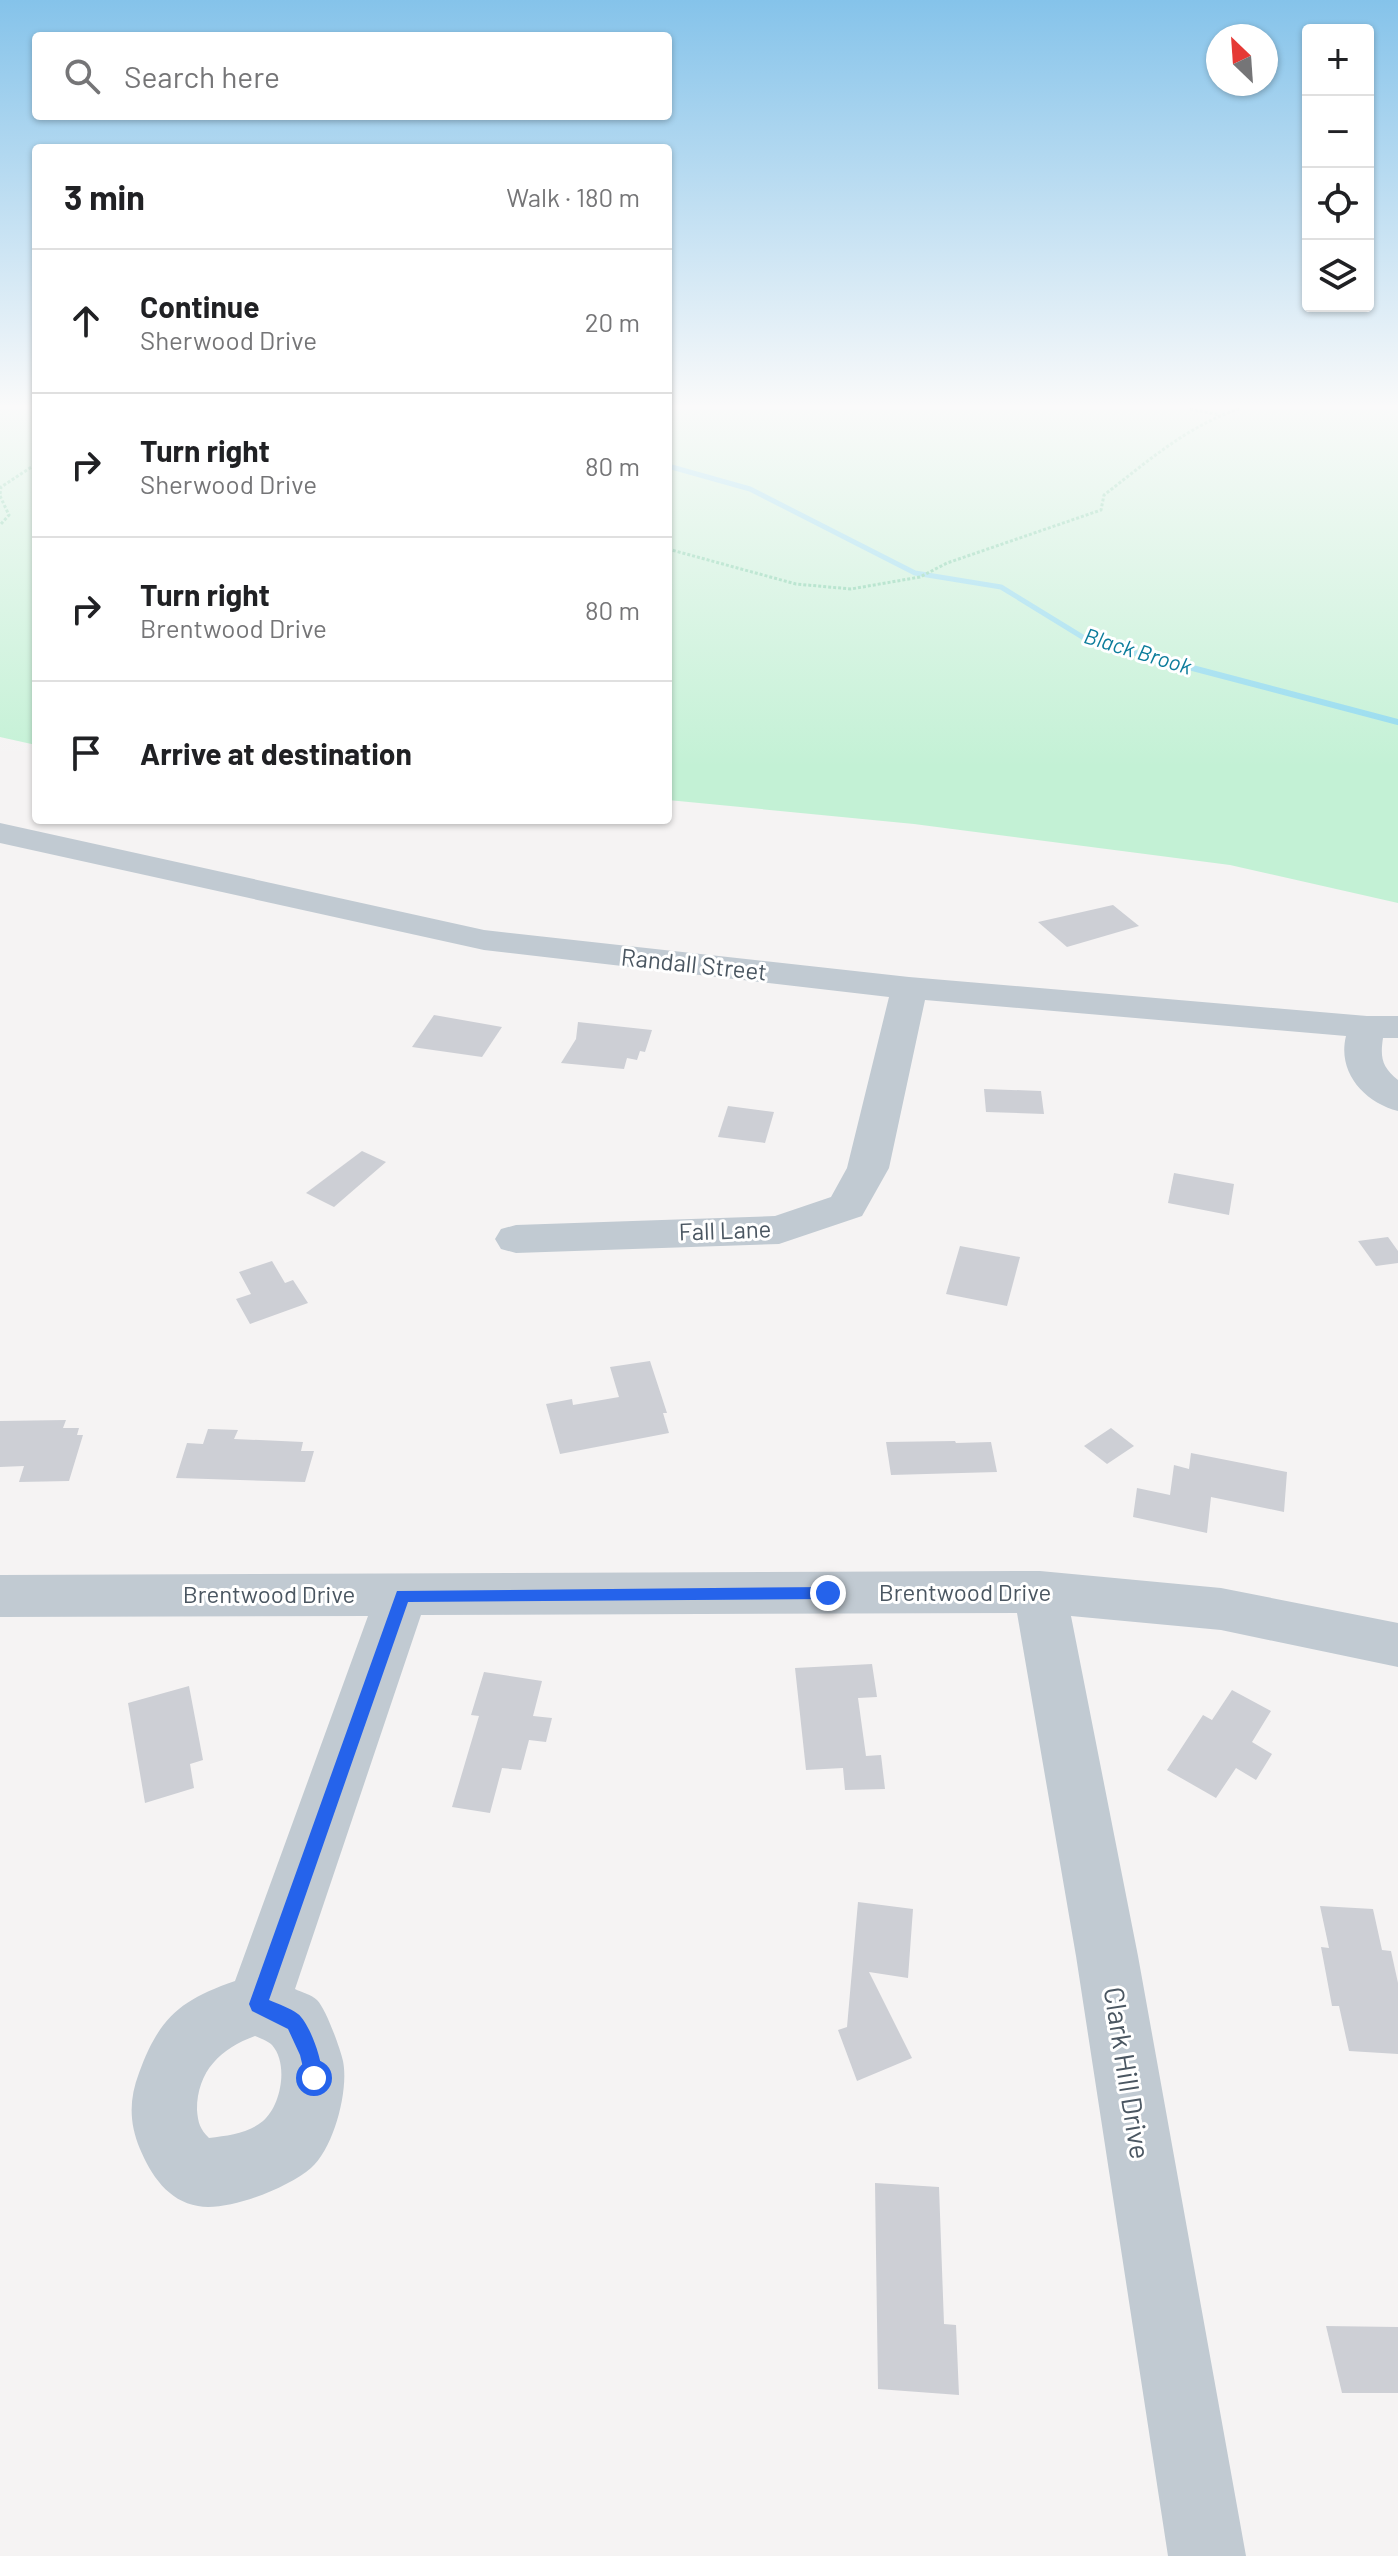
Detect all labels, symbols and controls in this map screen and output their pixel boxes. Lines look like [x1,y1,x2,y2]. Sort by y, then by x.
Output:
north arrow [1206,24,1278,96]
map controls [1302,24,1374,312]
button: + [1302,24,1374,96]
search box [32,32,672,120]
icon: search [60,54,104,98]
text: Search here [124,58,280,94]
button: − [1302,96,1374,168]
button: locate [1302,168,1374,240]
text: 3 min [64,176,145,217]
text: Walk · 180 m [506,181,640,212]
button: layers [1302,240,1374,312]
text: Continue [140,288,260,324]
icon: ahead [64,299,108,343]
text: 20 m [585,306,640,337]
text: Sherwood Drive [140,324,317,355]
text: Turn right [140,432,270,468]
icon: right [64,443,108,487]
text: 80 m [585,450,640,481]
text: Sherwood Drive [140,468,317,499]
text: Turn right [140,576,270,612]
icon: right [64,587,108,631]
text: 80 m [585,594,640,625]
text: Brentwood Drive [140,612,327,643]
water label: Black Brook [1081,621,1195,679]
icon: arrive [64,731,108,775]
text: Arrive at destination [140,735,412,771]
street label: Randall Street [620,941,768,986]
street label: Fall Lane [678,1213,772,1246]
route end [810,1575,846,1611]
street label: Brentwood Drive [879,1577,1051,1606]
street label: Brentwood Drive [183,1579,355,1608]
street label: Clark Hill Drive [1098,1984,1158,2161]
route start [296,2060,332,2096]

